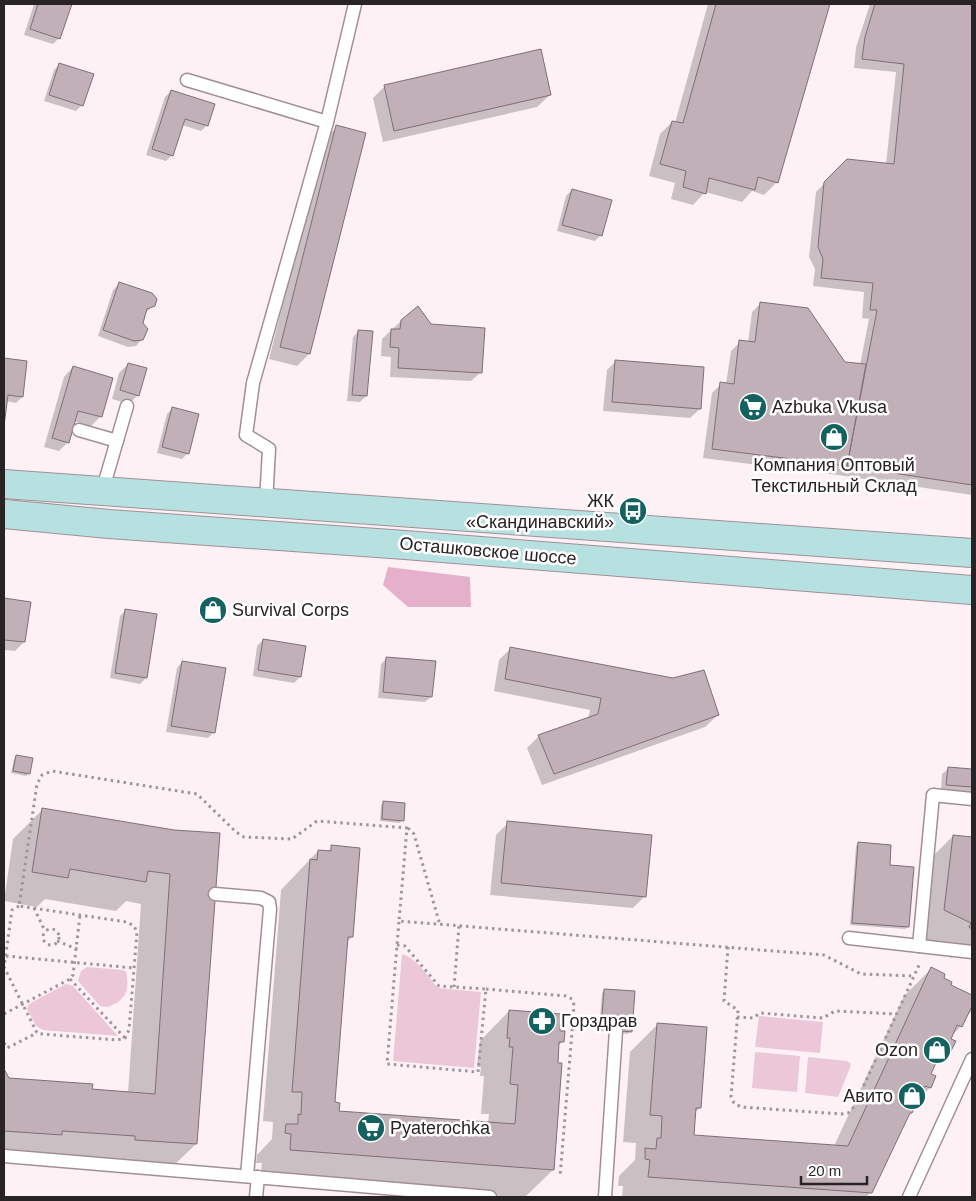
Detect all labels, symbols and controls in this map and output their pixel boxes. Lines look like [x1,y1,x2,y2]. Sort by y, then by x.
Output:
supermarket icon: Azbuka Vkusa [738,392,768,422]
place label: Azbuka Vkusa [772,397,888,417]
shop icon: Компания Оптовый Текстильный Склад [819,422,849,452]
place label: Компания Оптовый Текстильный Склад [751,455,917,496]
place label: ЖК «Скандинавский» [466,491,615,532]
bus stop icon: ЖК «Скандинавский» [618,496,648,526]
street label: Осташковское шоссе [399,533,577,569]
shop icon: Survival Corps [198,595,228,625]
place label: Survival Corps [232,600,349,620]
pharmacy icon: Горздрав [527,1006,557,1036]
place label: Горздрав [561,1011,637,1031]
shop icon: Ozon [922,1035,952,1065]
place label: Ozon [875,1040,918,1060]
shop icon: Авито [897,1081,927,1111]
place label: Авито [843,1086,893,1106]
supermarket icon: Pyaterochka [356,1113,386,1143]
place label: Pyaterochka [390,1118,491,1138]
scale bar [801,1154,867,1186]
text: 20 m [808,1162,841,1179]

